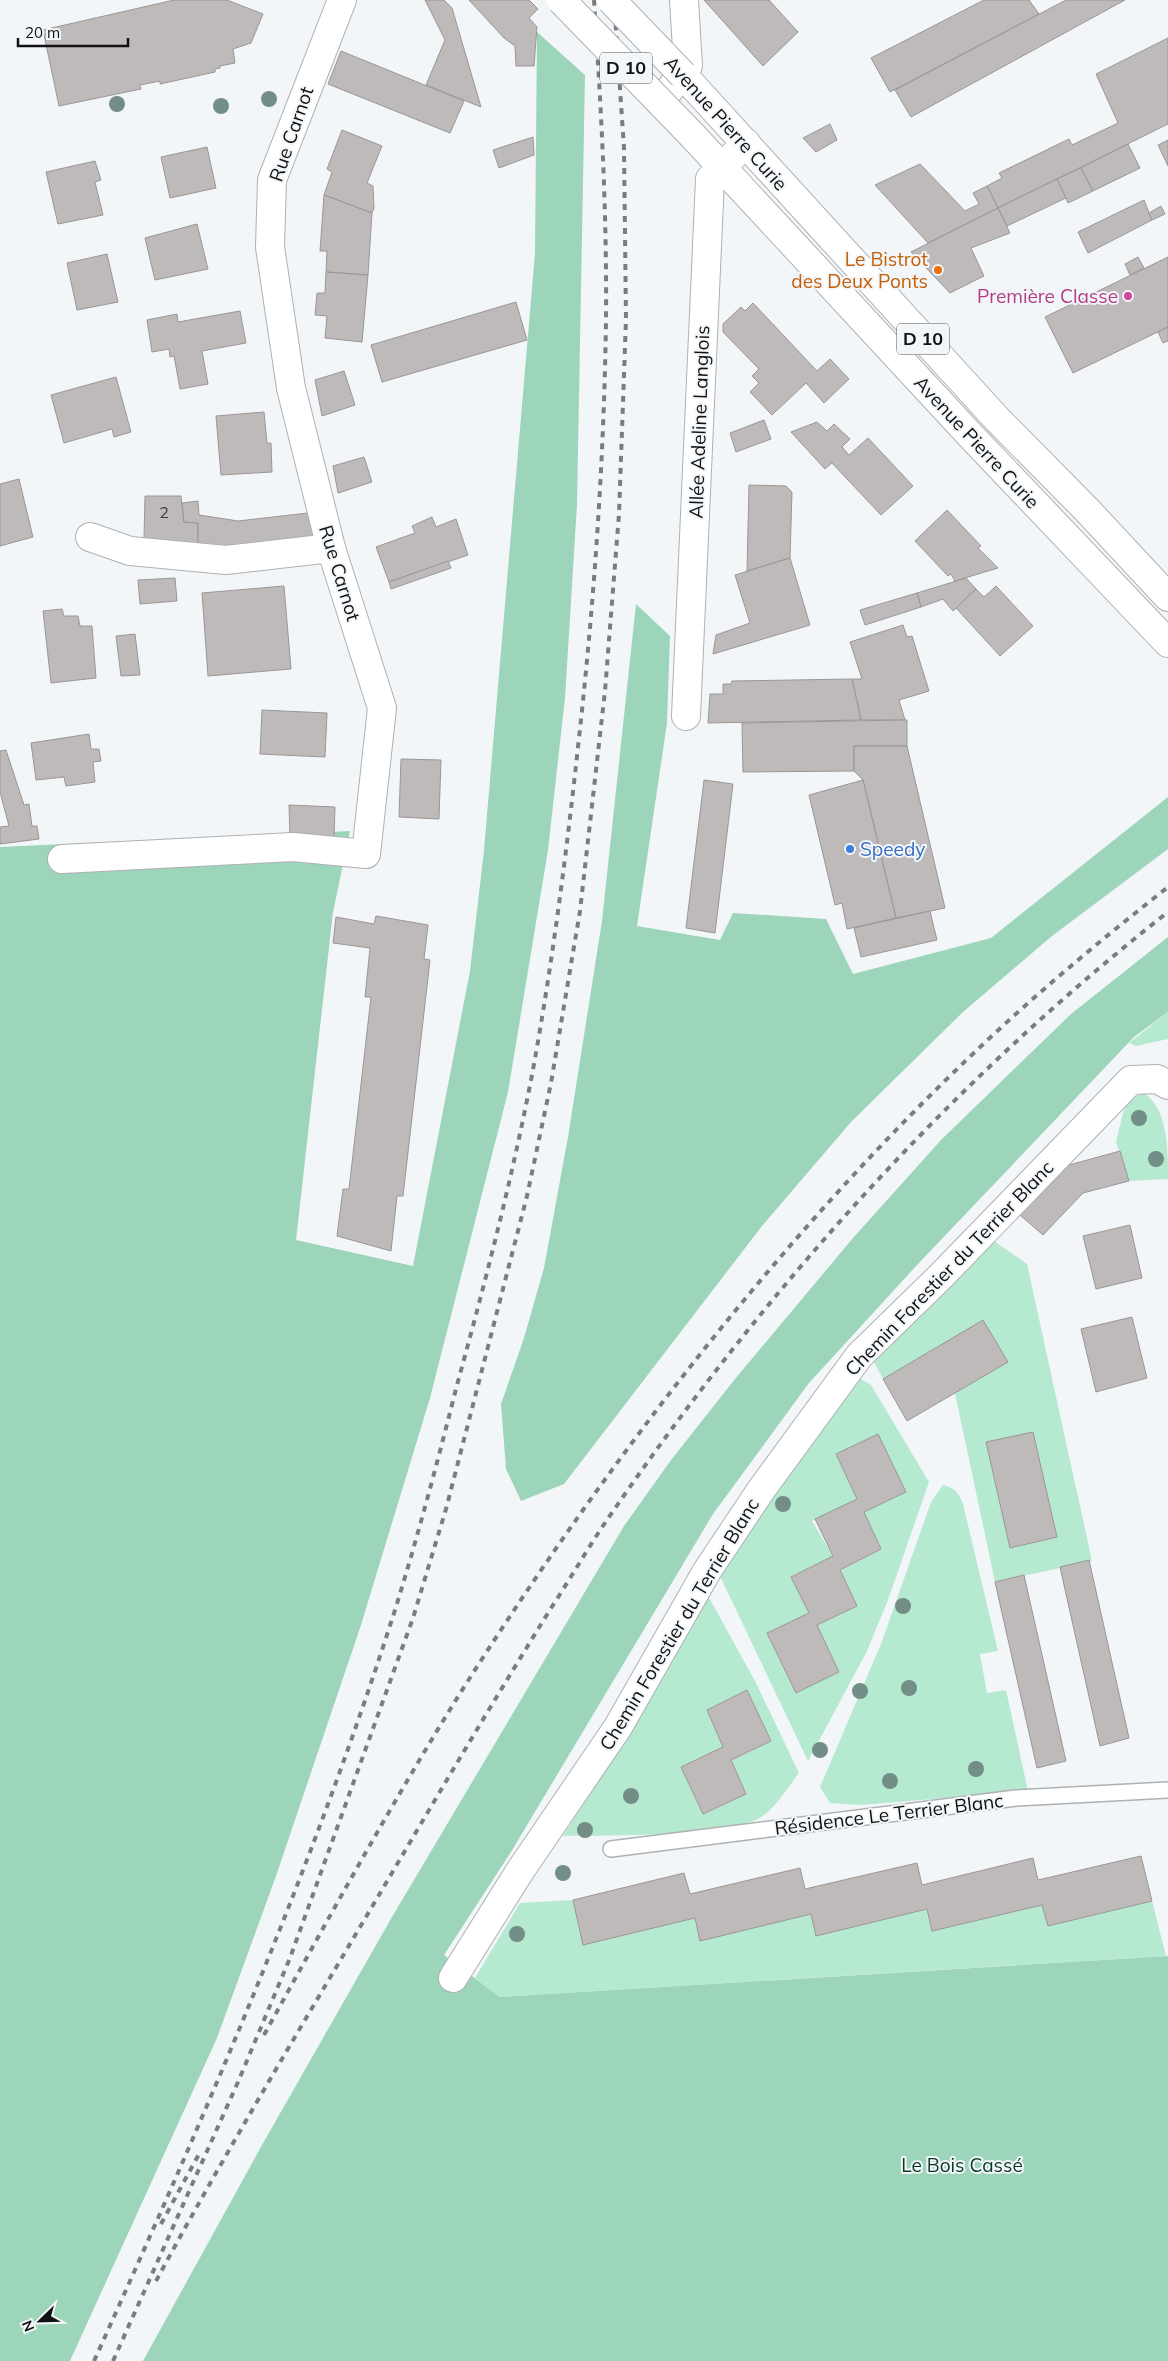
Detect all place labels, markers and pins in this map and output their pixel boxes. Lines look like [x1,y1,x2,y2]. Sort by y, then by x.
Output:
place label: Le Bistrot des Deux Ponts [791,247,928,293]
marker: Le Bistrot des Deux Ponts [932,264,944,276]
place label: Première Classe [977,284,1118,308]
marker: Première Classe [1122,290,1134,302]
place label: Speedy [860,837,925,861]
marker: Speedy [844,843,856,855]

